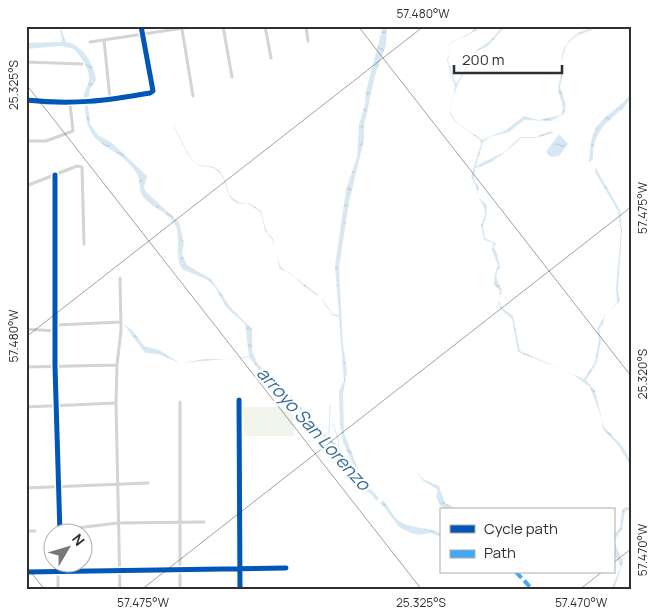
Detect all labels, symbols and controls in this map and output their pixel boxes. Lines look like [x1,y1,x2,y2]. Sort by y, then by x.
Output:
text: 57.480°W [396,5,450,22]
scale bar [454,42,562,74]
text: 200 m [462,49,505,70]
text: 25.325°S [5,60,22,110]
text: 57.475°W [634,181,651,234]
text: 57.480°W [5,309,22,363]
text: 25.320°S [634,349,651,399]
water label: arroyo San Lorenzo [252,361,377,496]
legend [440,508,614,574]
text: Cycle path [484,518,558,539]
text: 57.470°W [634,523,651,576]
north arrow [42,524,92,574]
text: N [68,530,89,550]
text: Path [484,542,516,563]
text: 57.475°W [117,594,170,611]
text: 25.325°S [396,594,446,611]
text: 57.470°W [555,594,608,611]

